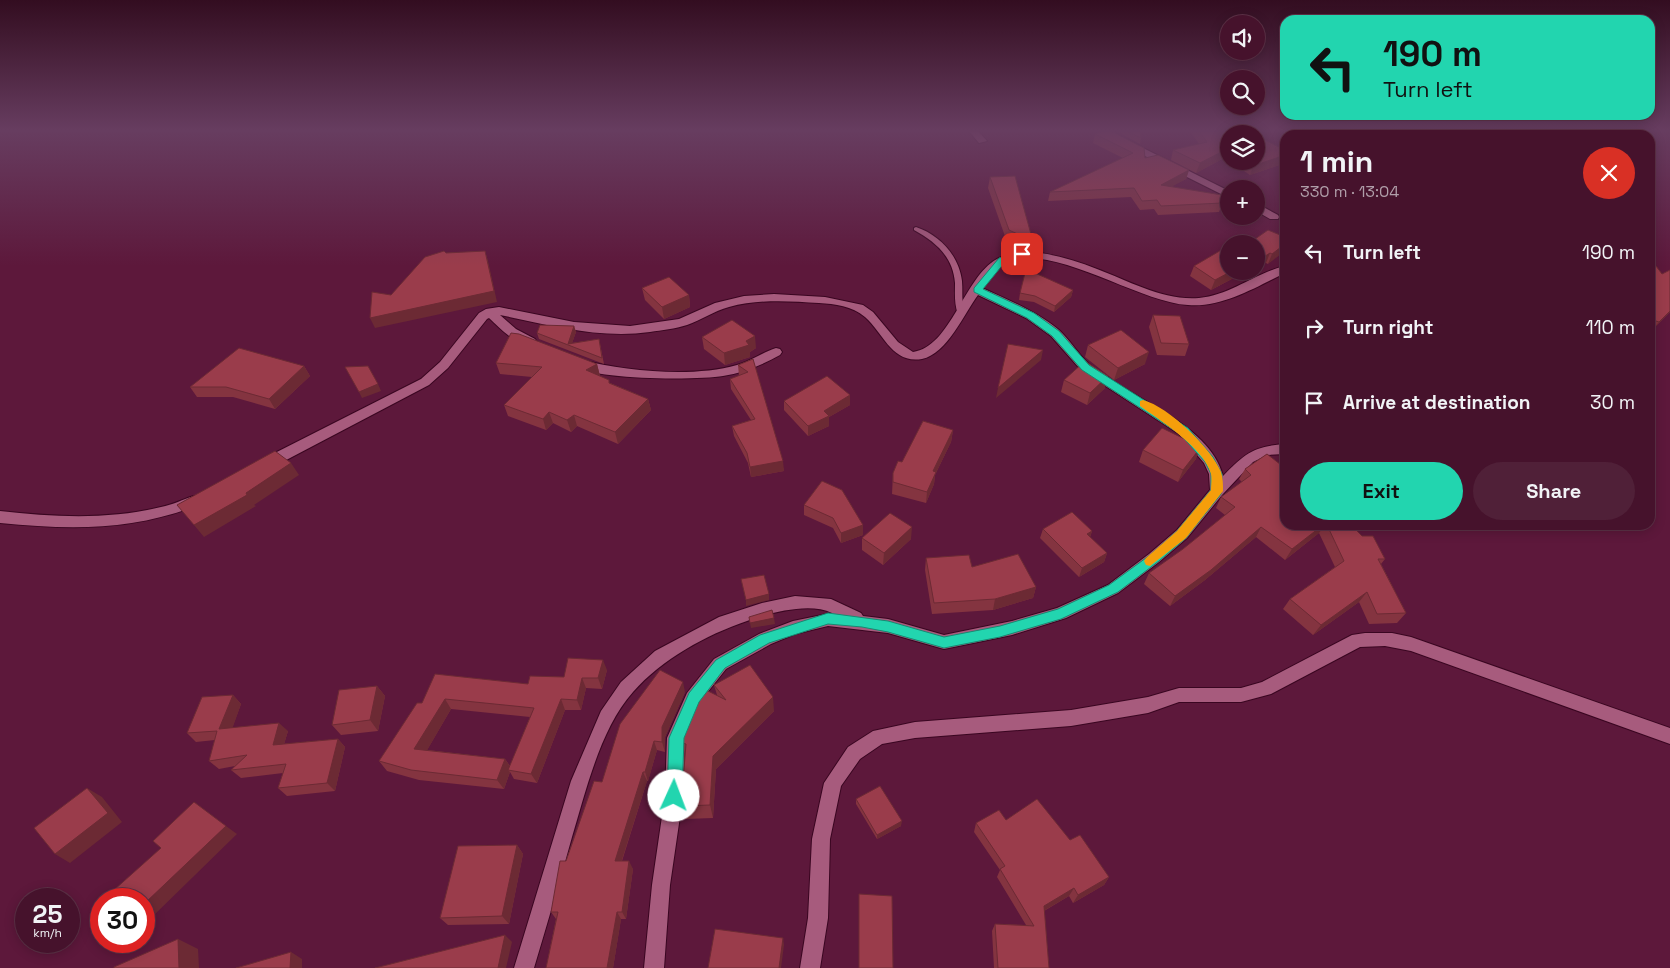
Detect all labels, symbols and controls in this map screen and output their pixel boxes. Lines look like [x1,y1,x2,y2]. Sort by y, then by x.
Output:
map controls [1220,15,1265,280]
button: sound [1220,15,1265,60]
text: 190 m [1383,32,1482,76]
icon: left [1300,35,1365,100]
button: search [1220,70,1265,115]
text: Turn left [1383,75,1473,103]
button: layers [1220,125,1265,170]
text: 1 min [1300,142,1373,181]
button: close [1583,147,1635,199]
button: + [1220,180,1265,225]
text: 330 m · 13:04 [1300,181,1399,202]
pin [1001,233,1043,275]
button: − [1220,235,1265,280]
icon: left [1300,239,1328,267]
icon: arrive [1008,240,1036,268]
text: Turn left [1343,240,1421,265]
text: 190 m [1582,240,1635,265]
icon: right [1300,314,1328,342]
text: Turn right [1343,315,1433,340]
text: 110 m [1586,315,1635,340]
icon: arrive [1300,389,1328,417]
text: Arrive at destination [1343,390,1531,415]
text: 30 m [1590,390,1635,415]
button: Exit [1300,462,1463,520]
button: Share [1473,462,1635,520]
position arrow [647,769,699,821]
speed limit sign: 30 [90,888,155,953]
text: 25 [33,898,62,930]
text: km/h [33,925,62,941]

